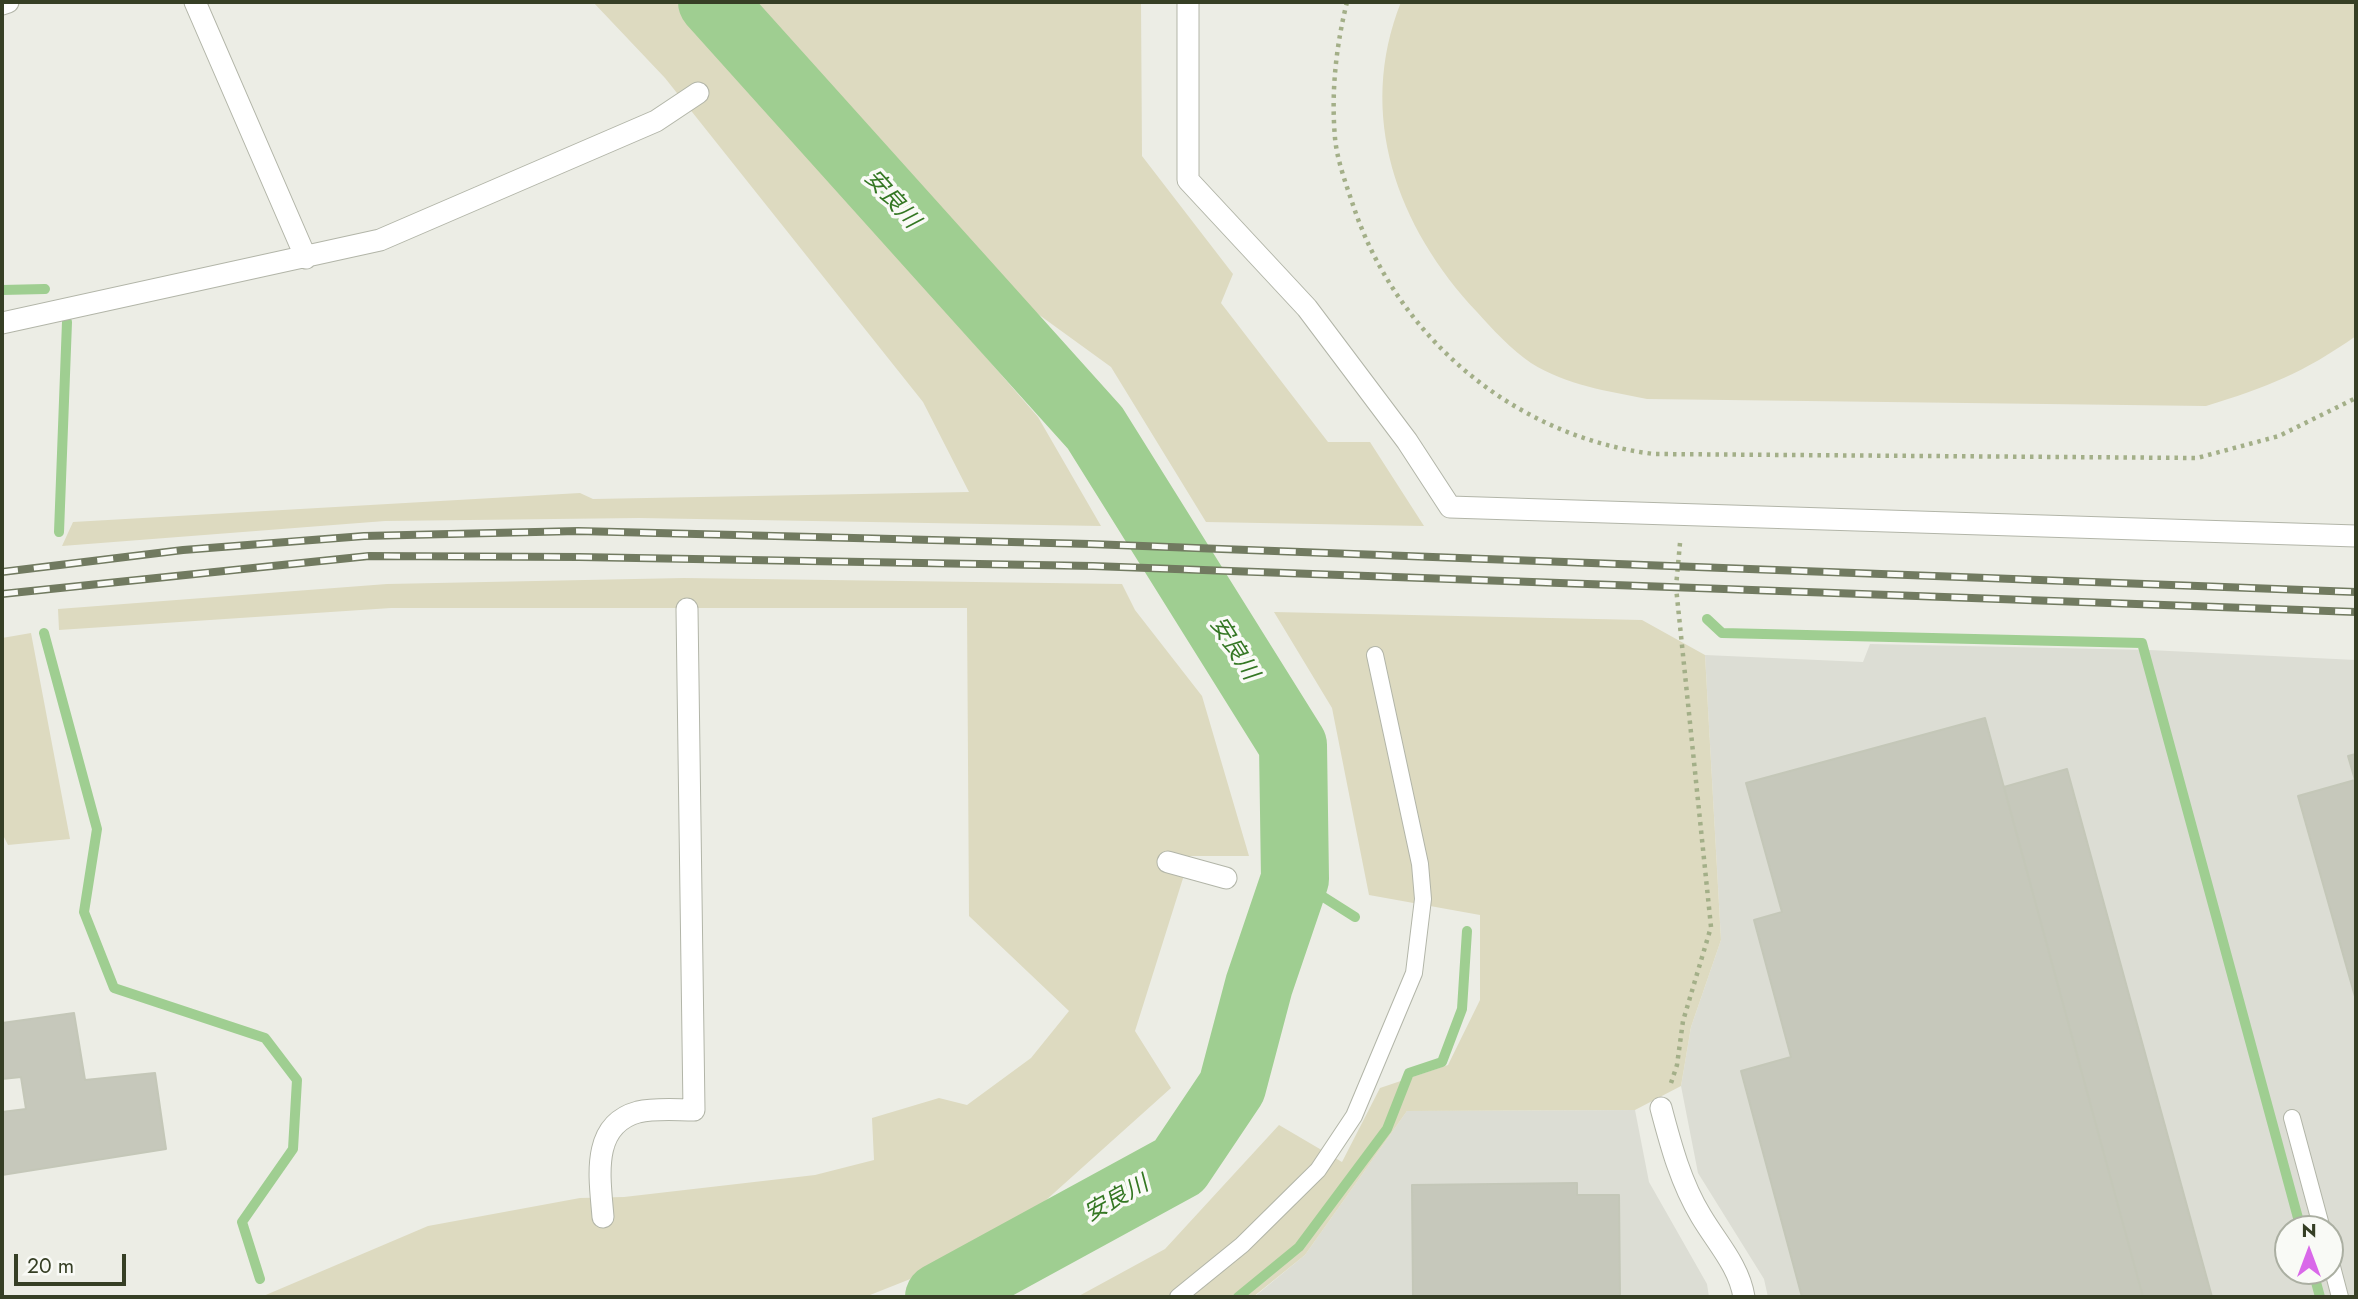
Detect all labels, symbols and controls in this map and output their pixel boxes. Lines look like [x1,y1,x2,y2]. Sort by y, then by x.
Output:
water label: 安良川 [858,165,924,235]
water label: 安良川 [1203,612,1263,686]
water label: 安良川 [1080,1171,1154,1229]
north arrow [2274,1215,2344,1285]
text: N [2301,1217,2317,1244]
scale bar [18,1240,130,1284]
text: 20 m [27,1251,74,1281]

